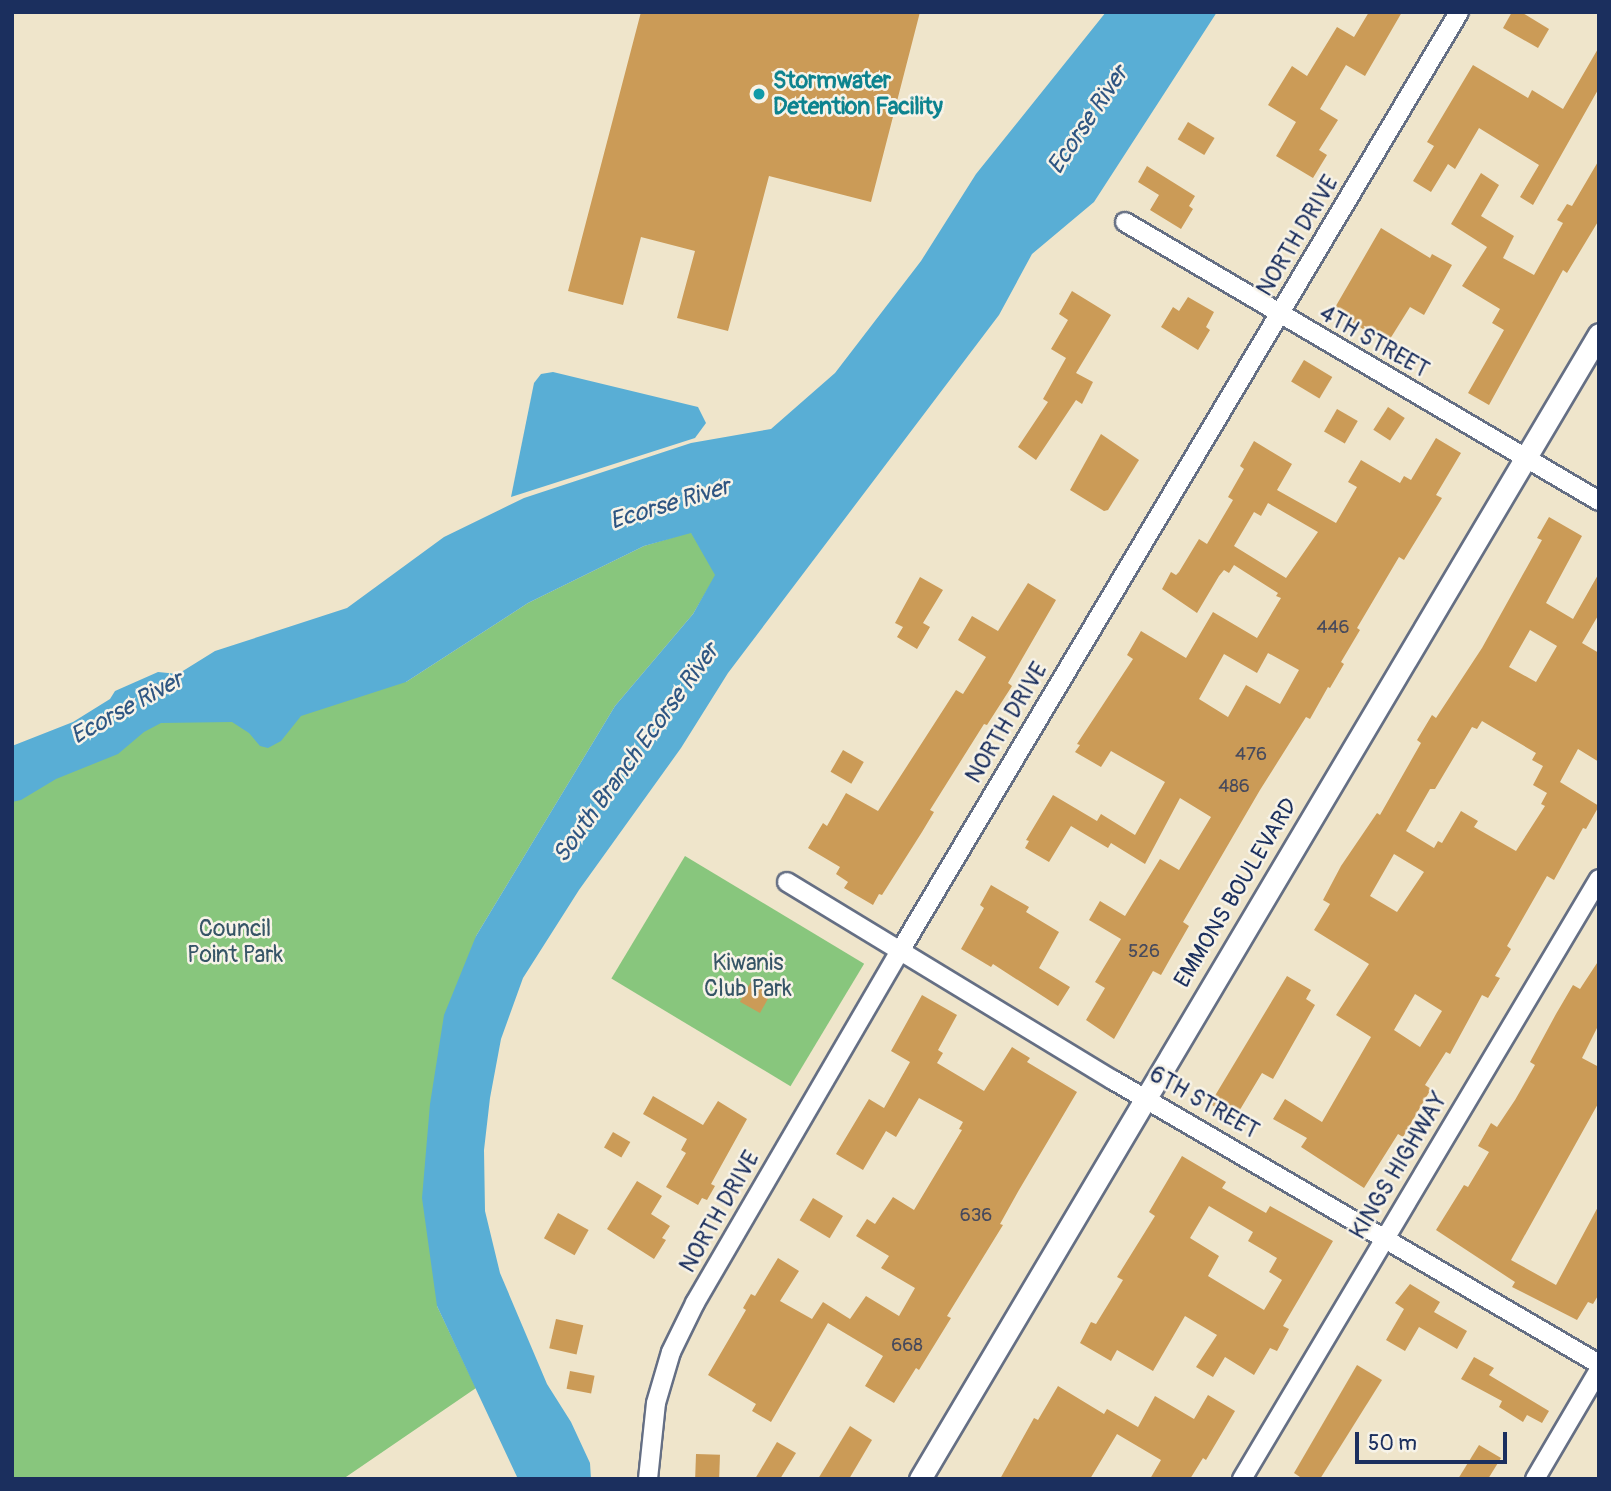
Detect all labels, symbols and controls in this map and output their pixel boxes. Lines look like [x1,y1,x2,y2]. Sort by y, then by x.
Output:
water label: Ecorse River [1041,61,1135,179]
place label: Stormwater Detention Facility [773,67,943,121]
marker: Stormwater Detention Facility [751,86,767,102]
street label: NORTH DRIVE [1251,171,1345,301]
street label: 4TH STREET [1314,300,1434,384]
water label: Ecorse River [607,472,733,536]
house number: 446 [1316,617,1350,639]
water label: South Branch Ecorse River [547,638,725,868]
street label: NORTH DRIVE [960,658,1054,788]
water label: Ecorse River [66,665,188,751]
house number: 476 [1235,744,1267,766]
house number: 486 [1218,776,1250,798]
street label: EMMONS BOULEVARD [1169,793,1303,993]
park label: Council Point Park [187,915,283,969]
house number: 526 [1128,941,1160,963]
park label: Kiwanis Club Park [704,949,792,1003]
street label: 6TH STREET [1144,1061,1264,1145]
street label: KINGS HIGHWAY [1344,1088,1454,1244]
street label: NORTH DRIVE [674,1146,766,1278]
house number: 636 [960,1205,992,1227]
house number: 668 [891,1335,923,1357]
scale bar [1359,1418,1511,1462]
text: 50 m [1368,1430,1417,1457]

